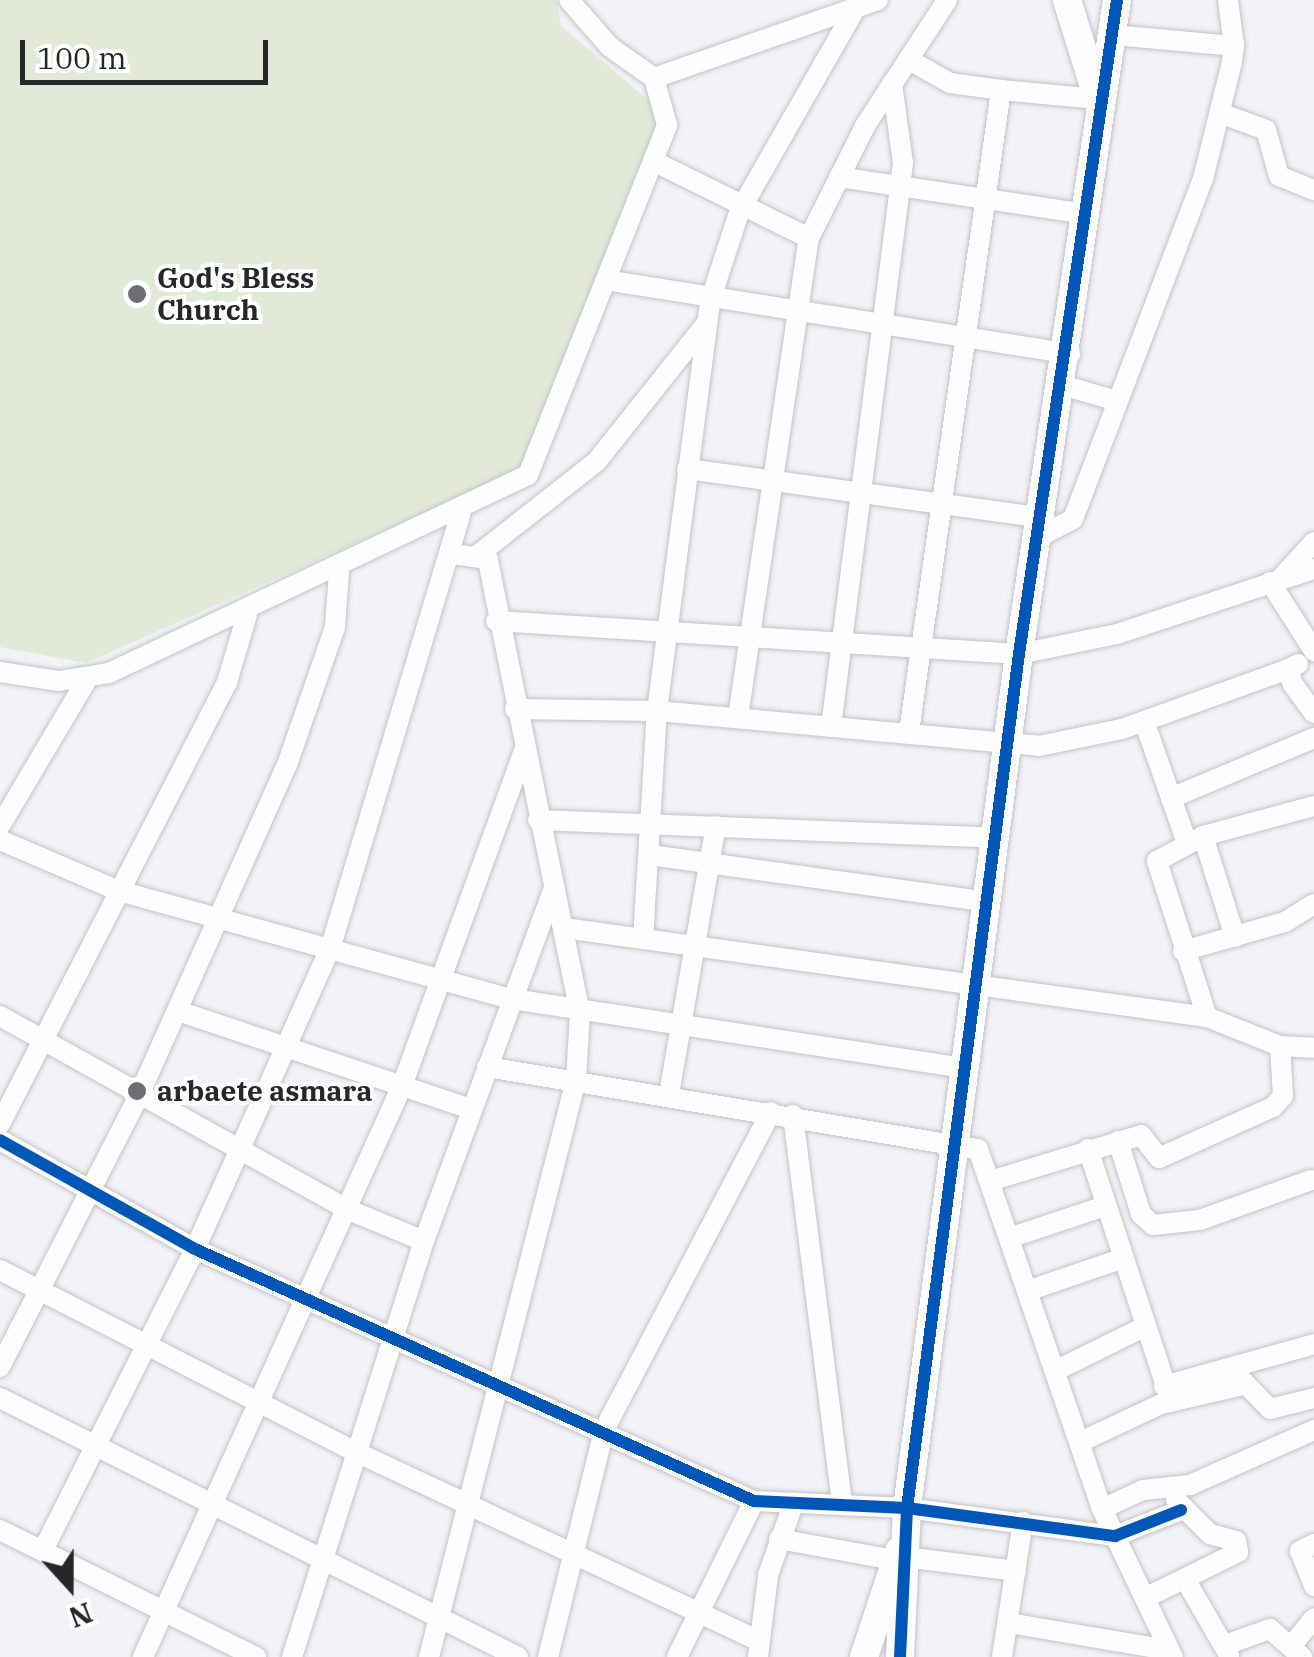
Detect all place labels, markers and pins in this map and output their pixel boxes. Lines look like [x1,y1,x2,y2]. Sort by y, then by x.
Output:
place label: God's Bless Church [157,261,314,327]
marker: God's Bless Church [126,283,148,305]
place label: arbaete asmara [157,1074,372,1108]
marker: arbaete asmara [126,1080,148,1102]

